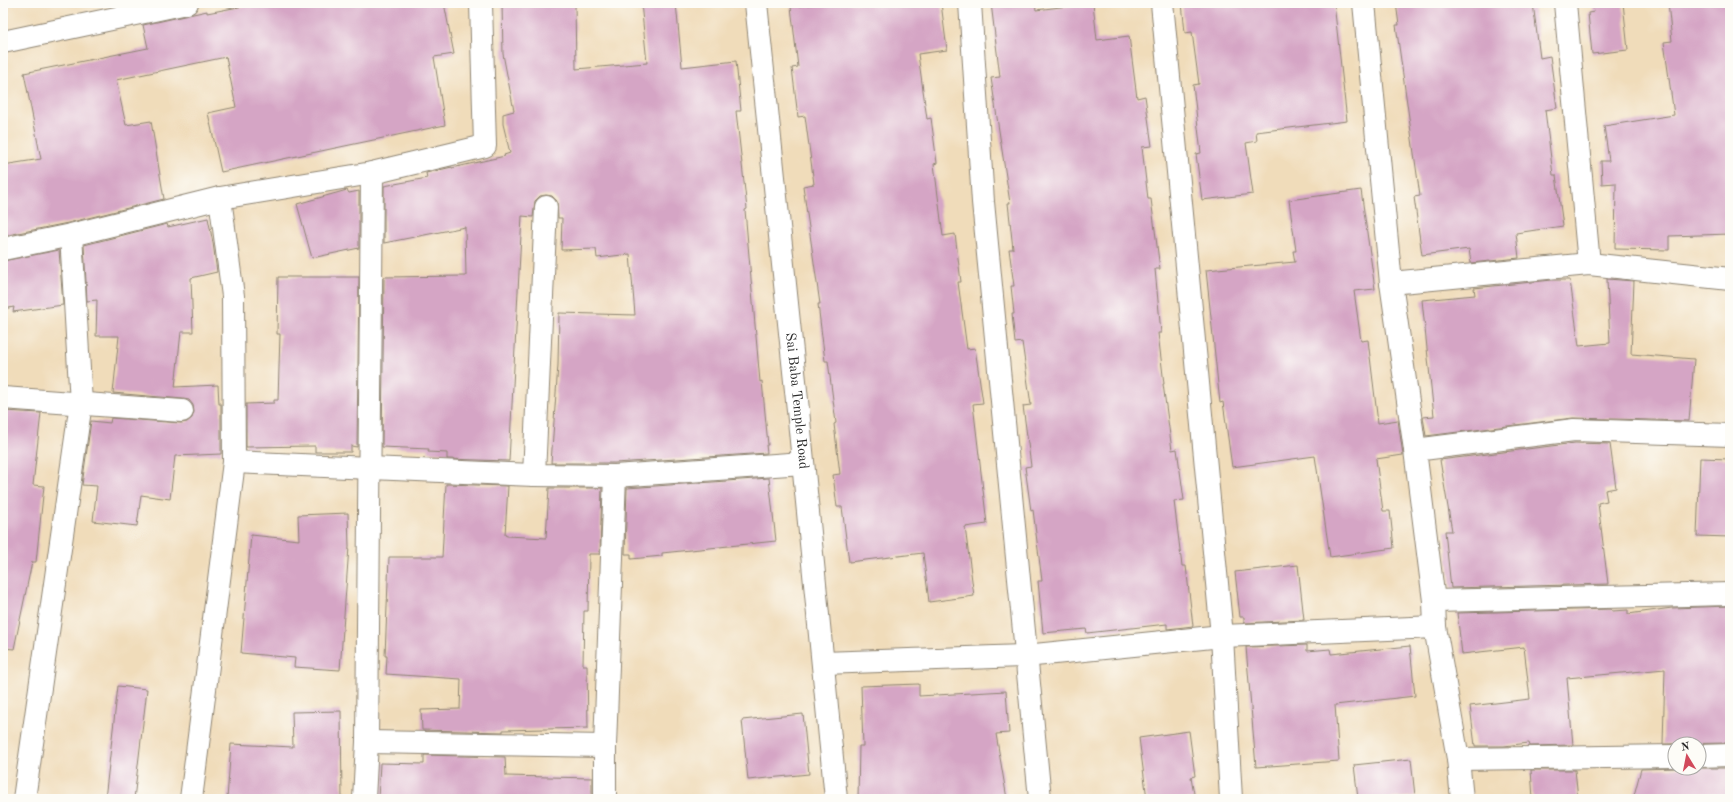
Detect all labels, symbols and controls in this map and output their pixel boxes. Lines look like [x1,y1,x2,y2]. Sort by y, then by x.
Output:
street label: Sai Baba Temple Road [783,332,811,470]
north arrow [1667,736,1707,776]
text: N [1680,741,1691,754]

